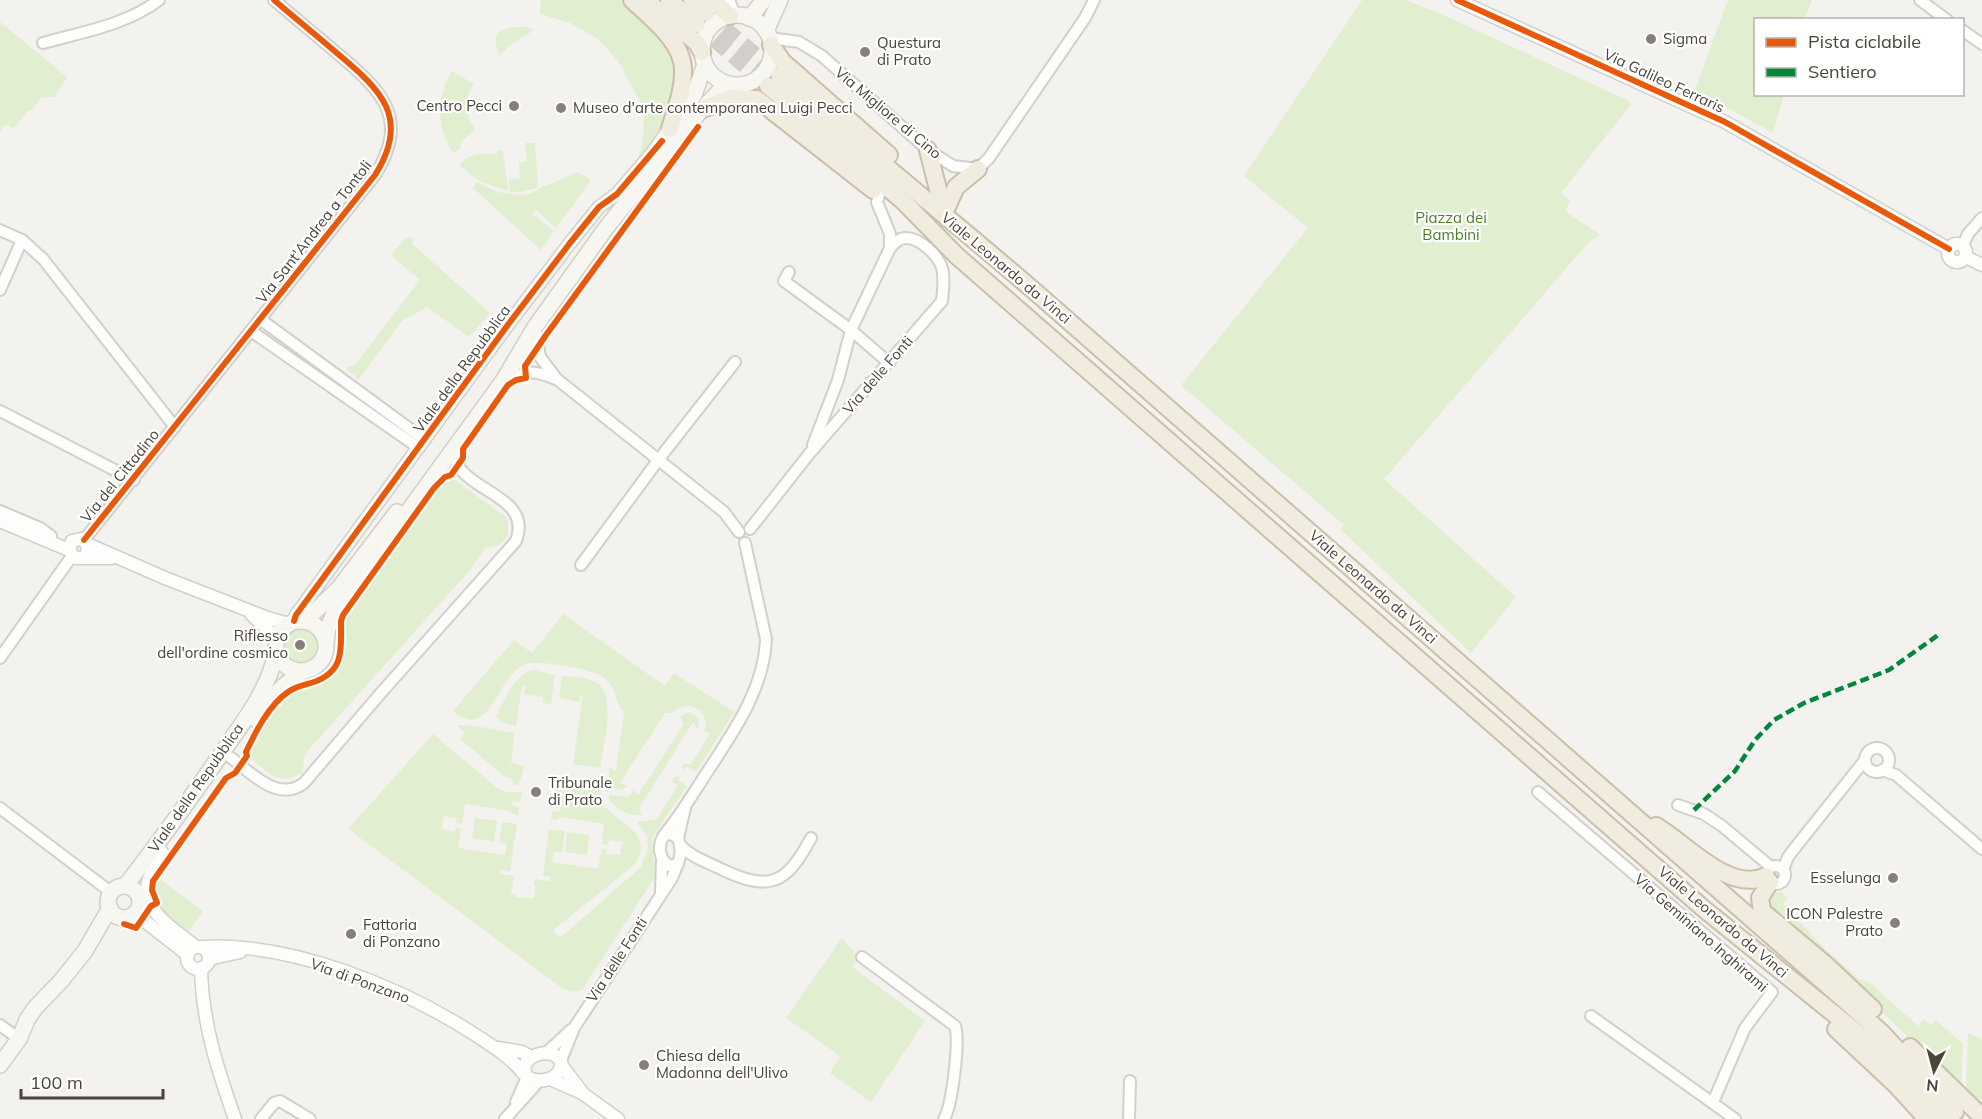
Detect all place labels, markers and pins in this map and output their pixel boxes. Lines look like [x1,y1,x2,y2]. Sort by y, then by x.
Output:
place label: Sigma [1663,29,1707,48]
marker: Sigma [1644,32,1658,46]
place label: Questura di Prato [877,33,941,69]
marker: Questura di Prato [858,45,872,59]
place label: Centro Pecci [416,96,502,115]
place label: Museo d'arte contemporanea Luigi Pecci [573,98,853,117]
marker: Centro Pecci [507,99,521,113]
marker: Museo d'arte contemporanea Luigi Pecci [554,101,568,115]
place label: Riflesso dell'ordine cosmico [157,626,288,662]
marker: Riflesso dell'ordine cosmico [293,638,307,652]
place label: Tribunale di Prato [548,773,612,809]
marker: Tribunale di Prato [529,785,543,799]
place label: Esselunga [1810,868,1881,887]
marker: Esselunga [1886,871,1900,885]
place label: ICON Palestre Prato [1786,904,1883,940]
place label: Fattoria di Ponzano [363,915,440,951]
marker: ICON Palestre Prato [1888,916,1902,930]
marker: Fattoria di Ponzano [344,927,358,941]
place label: Chiesa della Madonna dell'Ulivo [656,1046,788,1082]
marker: Chiesa della Madonna dell'Ulivo [637,1058,651,1072]

